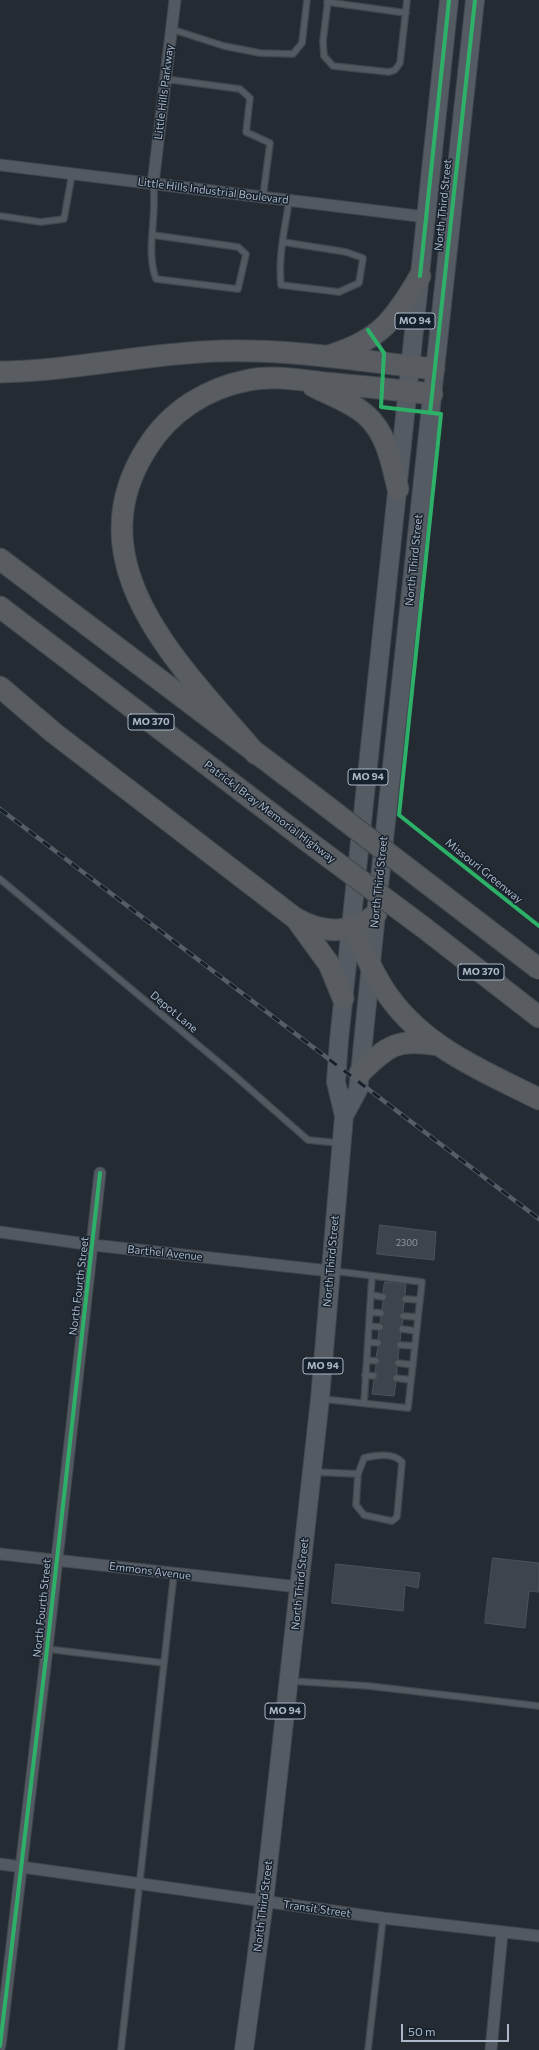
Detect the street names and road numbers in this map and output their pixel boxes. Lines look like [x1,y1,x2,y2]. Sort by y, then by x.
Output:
street label: Little Hills Parkway [152,44,176,140]
street label: North Third Street [432,159,454,251]
street label: Little Hills Industrial Boulevard [137,175,289,207]
road number: MO 94 [395,313,435,329]
street label: North Third Street [403,514,425,606]
road number: MO 370 [128,714,174,730]
street label: Patrick J Bray Memorial Highway [202,758,338,866]
road number: MO 94 [348,769,388,785]
street label: North Third Street [368,836,390,928]
street label: Missouri Greenway [443,836,525,906]
road number: MO 370 [458,964,504,980]
street label: Depot Lane [148,988,200,1036]
street label: North Third Street [320,1215,342,1307]
street label: North Fourth Street [66,1236,92,1336]
street label: Barthel Avenue [127,1242,203,1264]
road number: MO 94 [303,1358,343,1374]
street label: North Third Street [289,1538,311,1630]
street label: North Fourth Street [30,1558,54,1658]
street label: Emmons Avenue [108,1559,192,1583]
road number: MO 94 [265,1703,305,1719]
street label: North Third Street [251,1859,275,1953]
street label: Transit Street [282,1898,352,1920]

